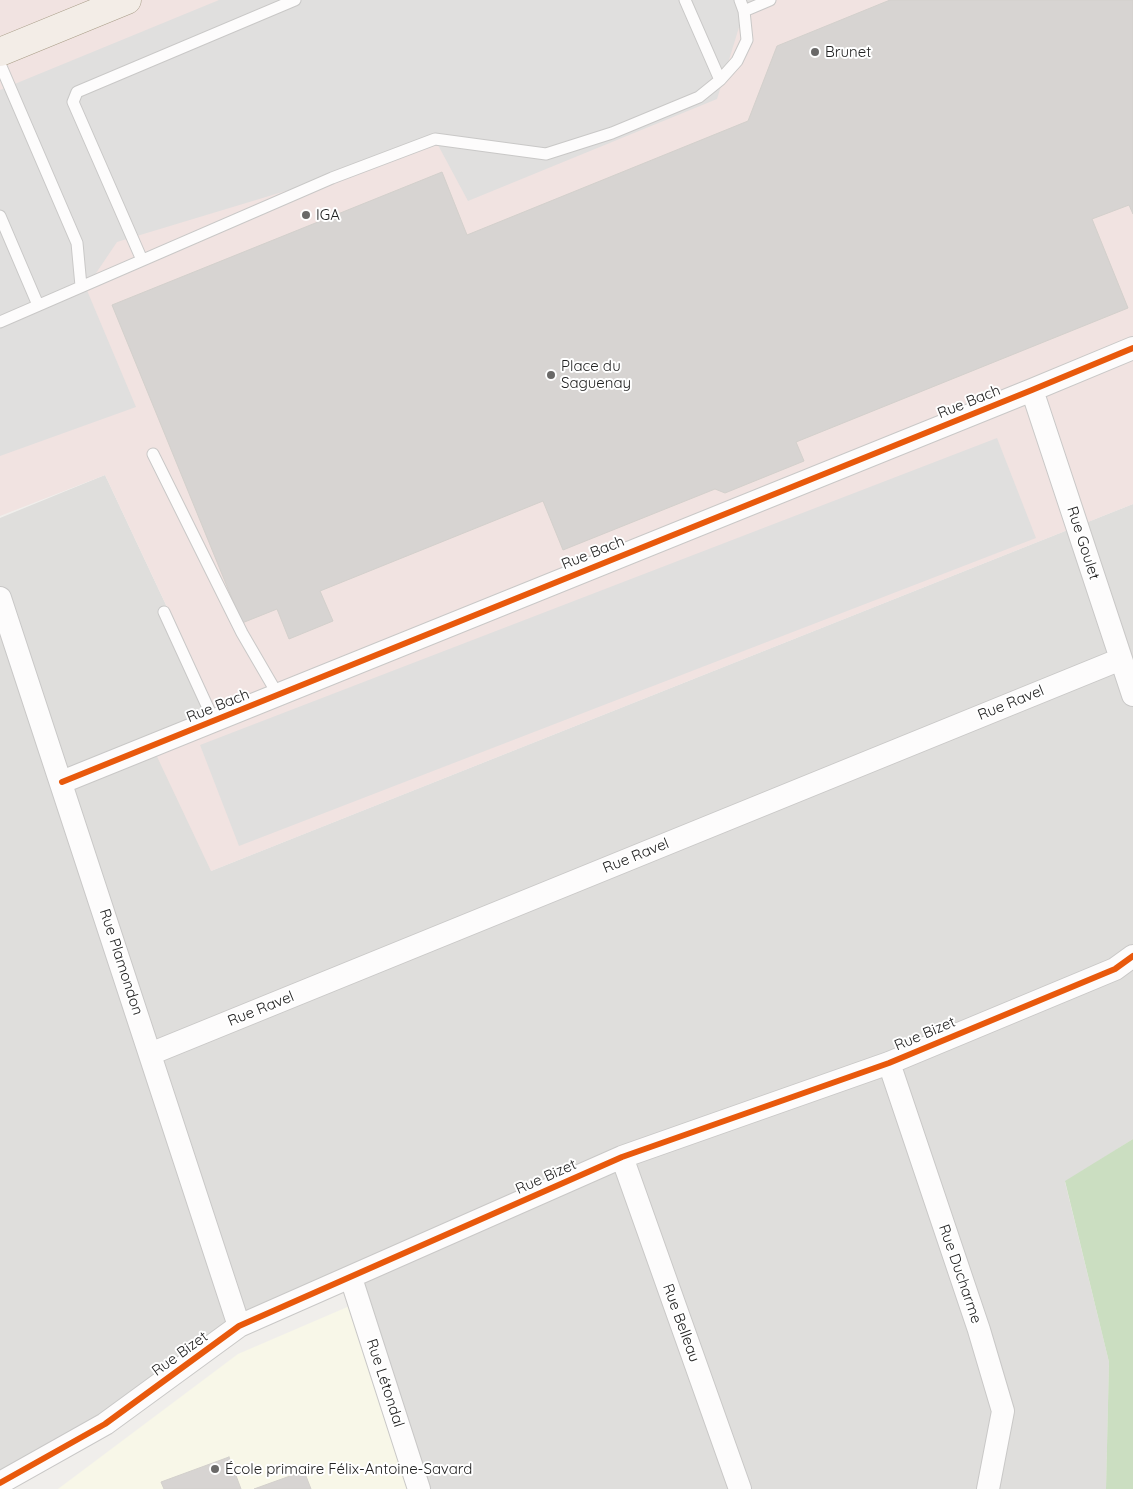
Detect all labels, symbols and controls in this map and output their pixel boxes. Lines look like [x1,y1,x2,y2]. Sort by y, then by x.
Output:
place label: Brunet [825,43,871,61]
marker: Brunet [809,46,821,58]
place label: IGA [316,206,340,224]
marker: IGA [300,209,312,221]
place label: Place du Saguenay [561,357,631,392]
marker: Place du Saguenay [545,369,557,381]
street label: Rue Bach [935,381,1003,423]
street label: Rue Goulet [1063,504,1103,582]
street label: Rue Bach [559,532,627,574]
street label: Rue Ravel [975,682,1047,724]
street label: Rue Bach [184,685,252,727]
street label: Rue Ravel [600,835,672,877]
street label: Rue Plamondon [95,907,147,1017]
street label: Rue Ravel [225,988,297,1030]
street label: Rue Bizet [892,1013,958,1055]
street label: Rue Bizet [513,1156,579,1198]
street label: Rue Ducharme [935,1222,985,1326]
street label: Rue Belleau [659,1281,703,1365]
street label: Rue Bizet [149,1328,211,1380]
street label: Rue Létondal [362,1337,408,1429]
place label: École primaire Félix-Antoine-Savard [225,1460,472,1478]
marker: École primaire Félix-Antoine-Savard [209,1463,221,1475]

